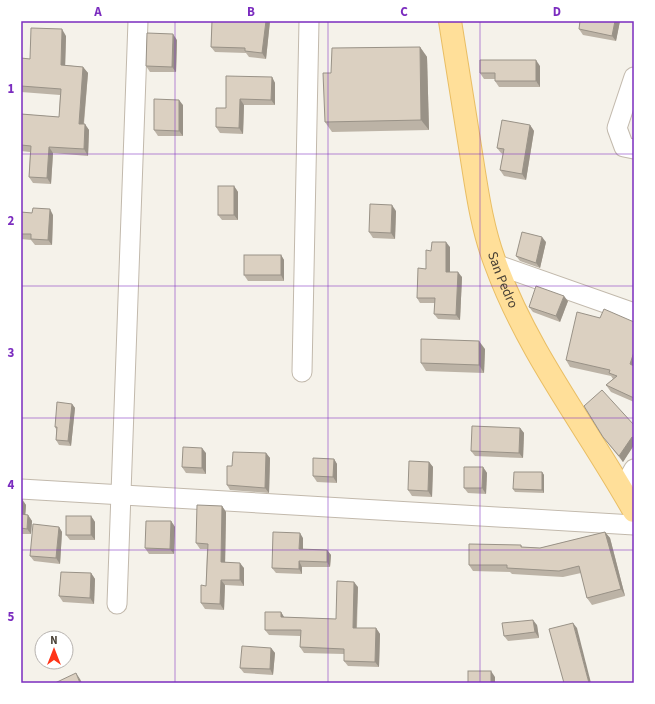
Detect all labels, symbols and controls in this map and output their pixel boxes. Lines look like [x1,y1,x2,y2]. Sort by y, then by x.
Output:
text: A [93,3,102,21]
text: B [247,3,255,21]
text: C [400,3,408,21]
text: D [553,3,561,21]
text: 1 [8,80,15,98]
text: 2 [8,212,15,230]
street label: San Pedro [482,249,523,312]
text: 3 [8,344,15,362]
text: 4 [8,476,15,494]
text: 5 [8,608,15,626]
north arrow [34,630,74,670]
text: N [50,633,58,648]

